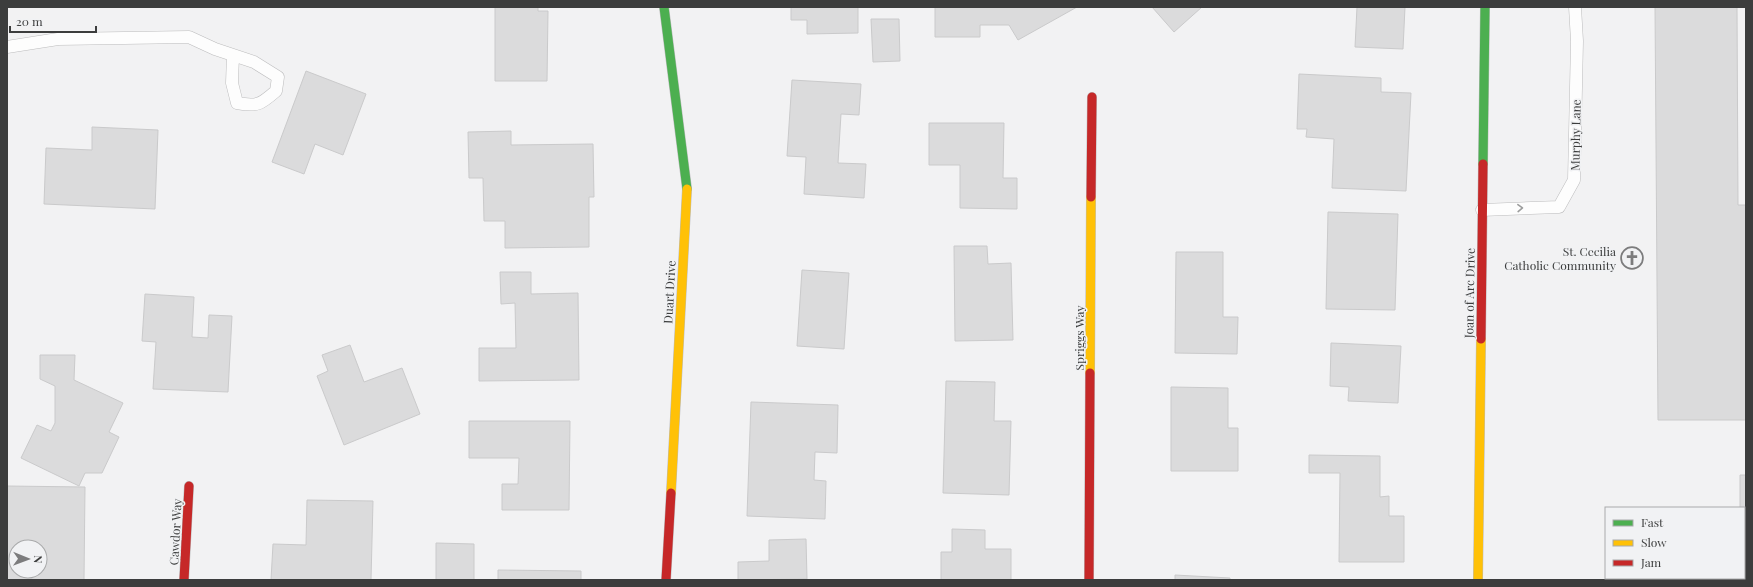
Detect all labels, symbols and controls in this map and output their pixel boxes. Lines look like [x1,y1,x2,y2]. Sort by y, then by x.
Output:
scale bar [10,8,96,34]
text: 20 m [16,13,43,29]
street label: Murphy Lane [1566,99,1584,171]
one-way arrow [1517,204,1523,213]
place label: St. Cecilia Catholic Community [1504,243,1616,273]
church icon: St. Cecilia Catholic Community [1619,245,1645,271]
street label: Joan of Arc Drive [1460,248,1478,339]
street label: Duart Drive [659,260,679,324]
street label: Spriggs Way [1071,305,1087,371]
street label: Cawdor Way [165,498,185,566]
legend [1605,507,1745,579]
text: Fast [1641,514,1664,530]
text: Slow [1641,534,1667,550]
north arrow [8,539,48,579]
text: Jam [1640,554,1662,570]
text: N [31,555,46,563]

